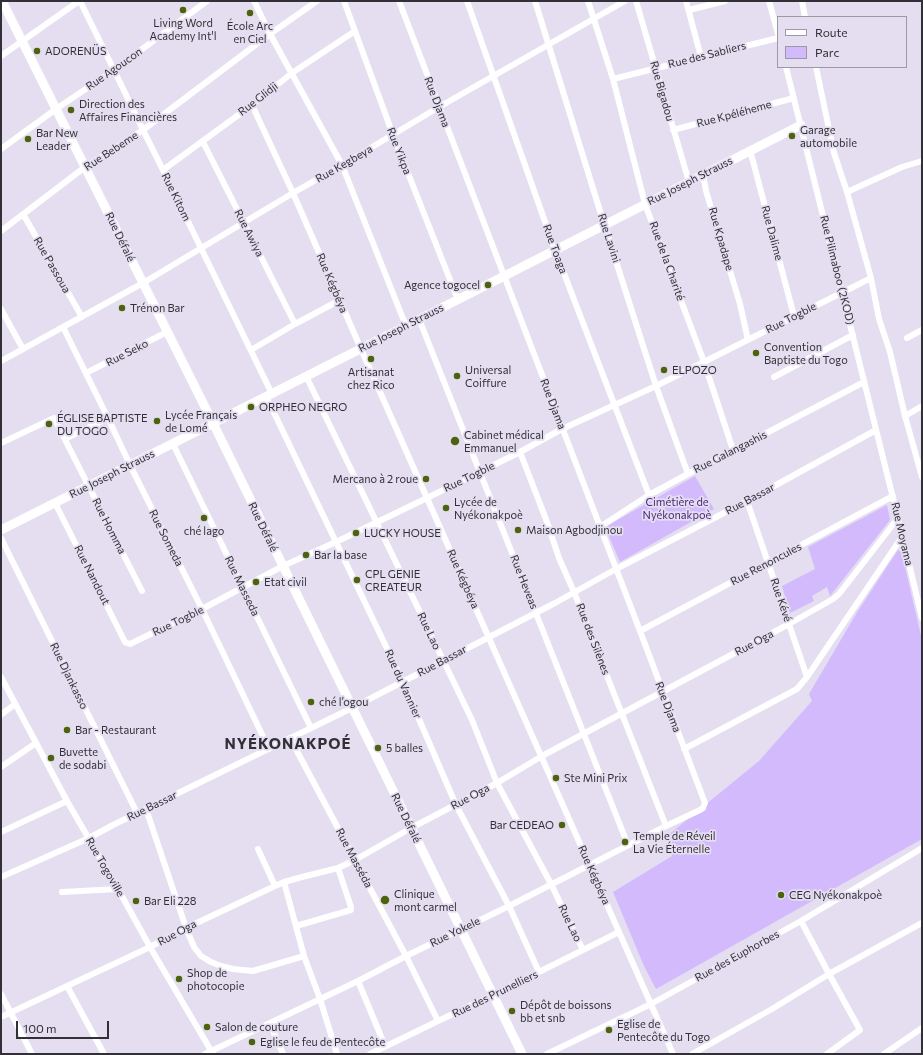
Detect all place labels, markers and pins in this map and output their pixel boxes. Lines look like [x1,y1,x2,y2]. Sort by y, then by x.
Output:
marker: Living Word Academy Int'l [178,5,188,15]
marker: École Arc en Ciel [245,8,255,18]
place label: Living Word Academy Int'l [150,16,216,42]
place label: École Arc en Ciel [227,19,273,45]
place label: ADORENÜS [45,44,106,58]
marker: ADORENÜS [32,46,42,56]
place label: Direction des Affaires Financières [79,97,177,123]
marker: Direction des Affaires Financières [66,105,76,115]
place label: Garage automobile [800,123,857,149]
place label: Bar New Leader [36,126,78,152]
marker: Garage automobile [787,131,797,141]
marker: Bar New Leader [23,134,33,144]
place label: Agence togocel [404,278,480,292]
marker: Agence togocel [483,280,493,290]
place label: Trénon Bar [130,301,185,315]
marker: Trénon Bar [117,303,127,313]
place label: Convention Baptiste du Togo [764,340,848,366]
marker: Convention Baptiste du Togo [751,348,761,358]
marker: Artisanat chez Rico [366,354,376,364]
place label: Universal Coiffure [465,363,511,389]
place label: ELPOZO [672,363,717,377]
place label: Artisanat chez Rico [347,365,395,391]
marker: ELPOZO [659,365,669,375]
marker: Universal Coiffure [452,371,462,381]
place label: ORPHEO NEGRO [259,400,347,414]
marker: ORPHEO NEGRO [246,402,256,412]
place label: Lycée Français de Lomé [165,408,237,434]
place label: ÉGLISE BAPTISTE DU TOGO [57,411,148,437]
marker: Lycée Français de Lomé [152,416,162,426]
marker: ÉGLISE BAPTISTE DU TOGO [44,419,54,429]
place label: Cabinet médical Emmanuel [464,428,544,454]
marker: Cabinet médical Emmanuel [449,435,461,447]
place label: Mercano à 2 roue [333,472,418,486]
marker: Mercano à 2 roue [421,474,431,484]
place label: Lycée de Nyékonakpoè [454,495,523,521]
marker: Lycée de Nyékonakpoè [441,503,451,513]
marker: ché lago [199,513,209,523]
place label: Maison Agbodjinou [526,523,622,537]
place label: ché lago [184,524,224,538]
marker: Maison Agbodjinou [513,525,523,535]
place label: LUCKY HOUSE [364,526,441,540]
marker: LUCKY HOUSE [351,528,361,538]
place label: Bar la base [314,548,367,562]
marker: Bar la base [301,550,311,560]
place label: CPL GENIE CREATEUR [365,567,422,593]
place label: Etat civil [264,575,307,589]
marker: CPL GENIE CREATEUR [352,575,362,585]
marker: Etat civil [251,577,261,587]
place label: ché l’ogou [319,695,368,709]
marker: ché l’ogou [306,697,316,707]
place label: Bar - Restaurant [75,723,156,737]
marker: Bar - Restaurant [62,725,72,735]
place label: 5 balles [386,741,423,755]
marker: 5 balles [373,743,383,753]
place label: Buvette de sodabi [59,745,106,771]
marker: Buvette de sodabi [46,753,56,763]
place label: Ste Mini Prix [564,771,627,785]
marker: Ste Mini Prix [551,773,561,783]
place label: Bar CEDEAO [490,818,554,832]
marker: Bar CEDEAO [557,820,567,830]
place label: Temple de Réveil La Vie Éternelle [633,829,716,855]
marker: Temple de Réveil La Vie Éternelle [620,837,630,847]
place label: Clinique mont carmel [394,887,457,913]
place label: CEG Nyékonakpoè [789,888,882,902]
marker: CEG Nyékonakpoè [776,890,786,900]
place label: Bar Eli 228 [144,894,196,908]
marker: Clinique mont carmel [379,894,391,906]
marker: Bar Eli 228 [131,896,141,906]
place label: Shop de photocopie [187,966,244,992]
marker: Shop de photocopie [174,974,184,984]
place label: Dépôt de boissons bb et snb [520,998,612,1024]
marker: Dépôt de boissons bb et snb [507,1006,517,1016]
place label: Eglise de Pentecôte du Togo [617,1017,710,1043]
place label: Salon de couture [215,1020,298,1034]
marker: Salon de couture [202,1022,212,1032]
marker: Eglise de Pentecôte du Togo [604,1025,614,1035]
place label: Eglise le feu de Pentecôte [260,1035,385,1049]
marker: Eglise le feu de Pentecôte [247,1037,257,1047]

